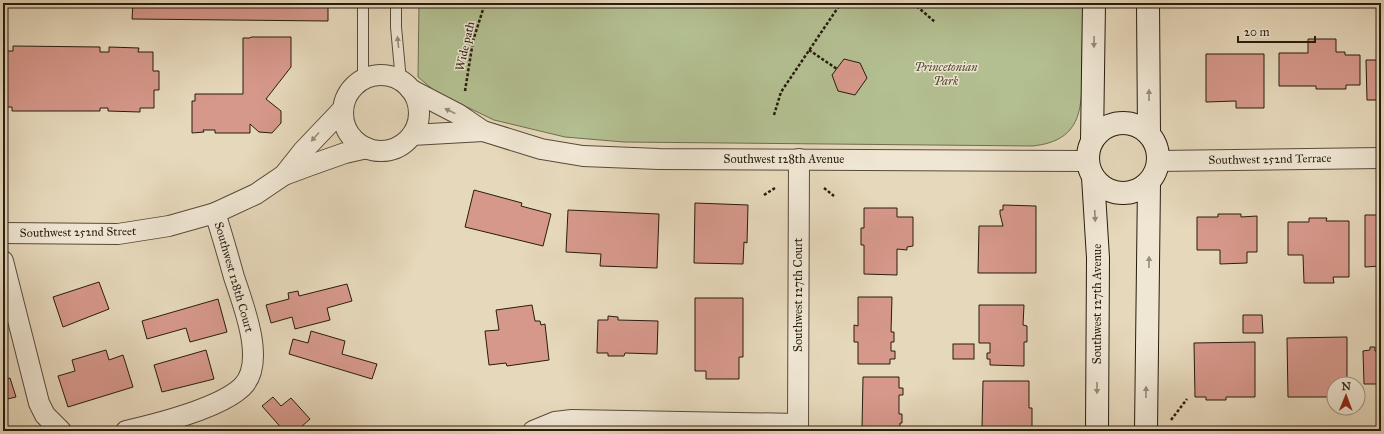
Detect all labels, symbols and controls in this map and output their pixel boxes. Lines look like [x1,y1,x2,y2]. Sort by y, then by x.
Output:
scale bar [1238,18,1315,44]
street label: Wide path [453,20,478,72]
text: 20 m [1244,25,1270,39]
one-way arrow [394,36,401,48]
one-way arrow [1091,36,1097,49]
park label: Princetonian Park [915,60,978,88]
one-way arrow [1145,89,1152,101]
one-way arrow [445,108,456,114]
one-way arrow [311,132,320,142]
street label: Southwest 252nd Terrace [1208,151,1332,167]
street label: Southwest 128th Avenue [724,152,844,166]
one-way arrow [1092,210,1099,222]
street label: Southwest 128th Court [212,220,257,335]
street label: Southwest 252nd Street [20,224,137,240]
street label: Southwest 127th Court [791,237,805,352]
street label: Southwest 127th Avenue [1090,244,1104,364]
one-way arrow [1146,255,1152,268]
north arrow [1326,376,1366,416]
text: N [1341,380,1352,393]
one-way arrow [1094,382,1100,395]
one-way arrow [1143,385,1149,398]

